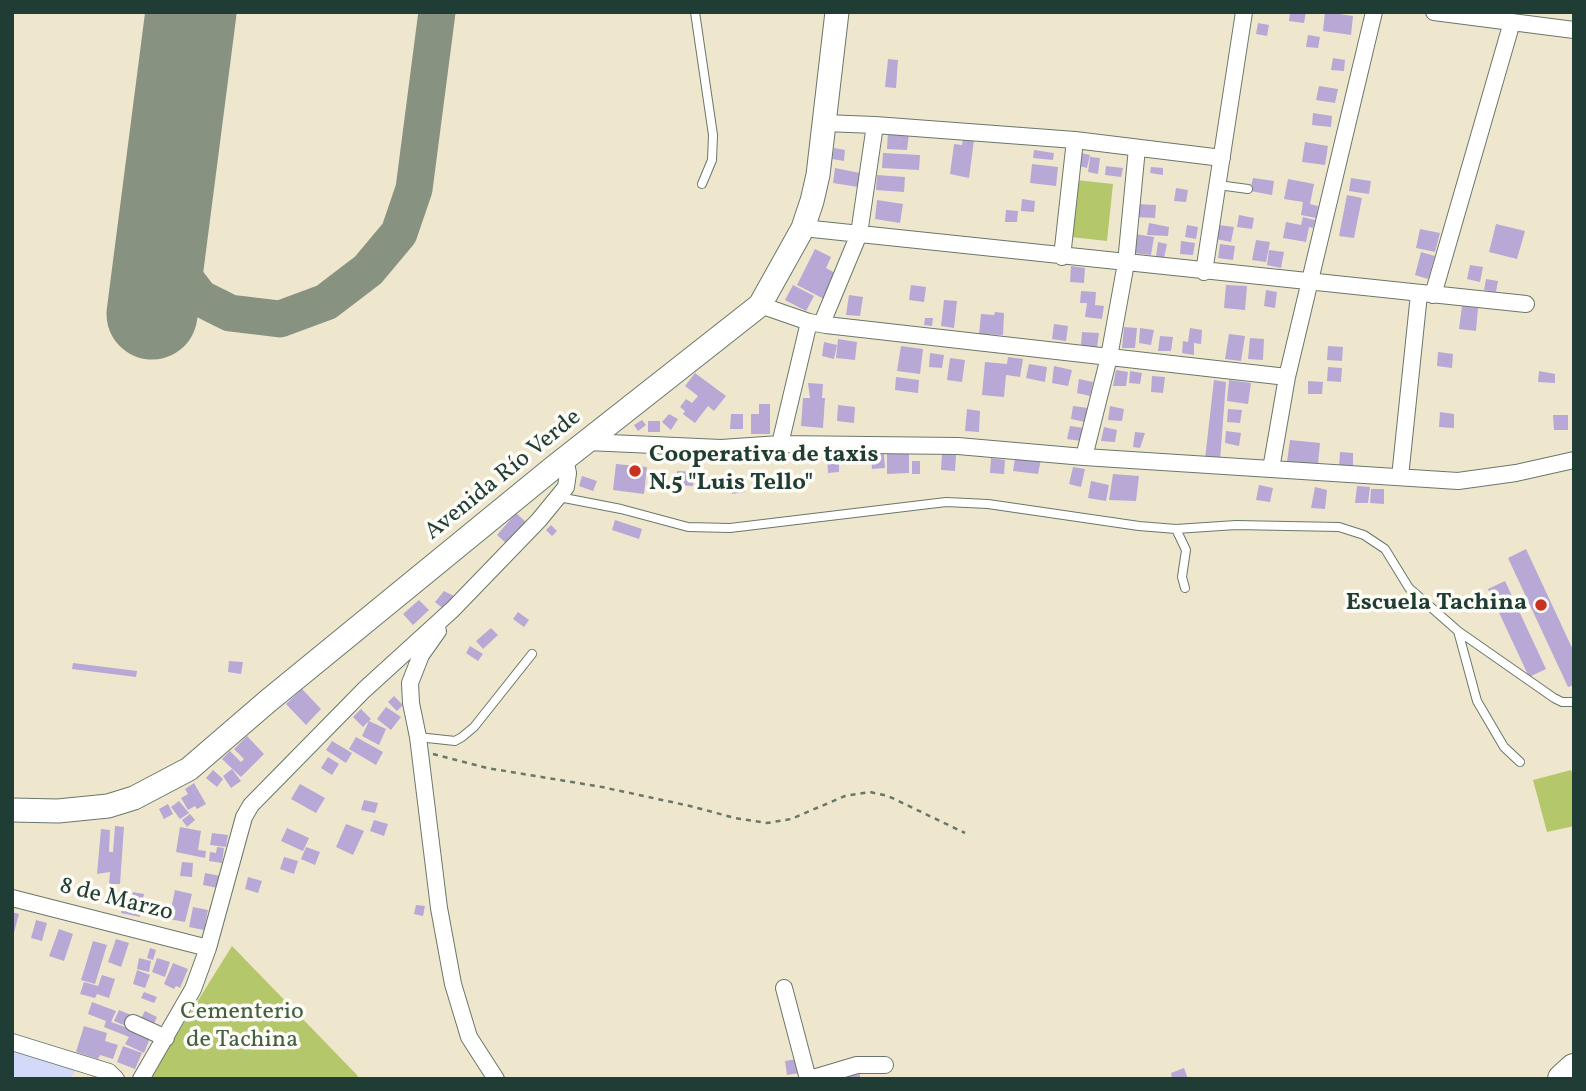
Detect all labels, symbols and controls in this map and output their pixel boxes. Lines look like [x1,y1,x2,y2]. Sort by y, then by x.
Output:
street label: Avenida Río Verde [420,404,588,548]
place label: Cooperativa de taxis N.5 "Luis Tello" [649,443,879,499]
marker: Cooperativa de taxis N.5 "Luis Tello" [627,463,643,479]
place label: Escuela Tachina [1346,591,1527,619]
marker: Escuela Tachina [1533,597,1549,613]
street label: 8 de Marzo [56,873,176,929]
park label: Cementerio de Tachina [180,1000,304,1056]

